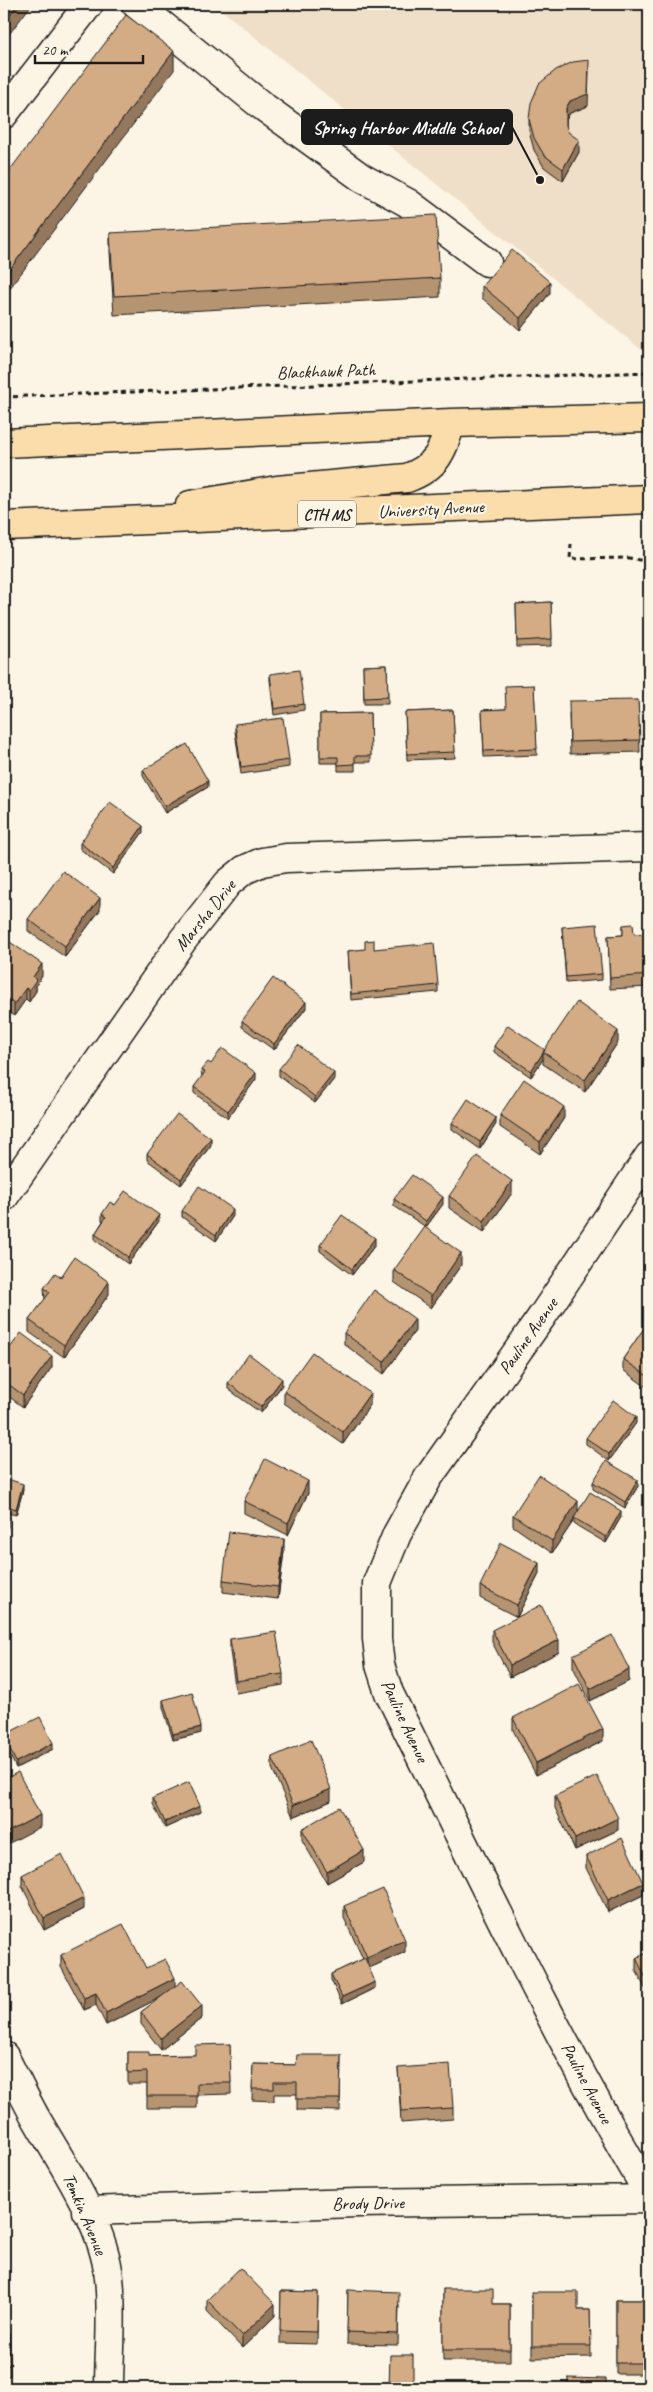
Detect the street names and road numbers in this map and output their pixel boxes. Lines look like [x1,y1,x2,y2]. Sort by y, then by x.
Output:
street label: Blackhawk Path [277,358,376,384]
street label: University Avenue [378,495,486,523]
road number: CTH MS [298,500,356,528]
street label: Marsha Drive [170,874,241,955]
street label: Pauline Avenue [494,1293,563,1378]
street label: Pauline Avenue [376,1676,434,1767]
street label: Pauline Avenue [557,2039,618,2128]
street label: Temkin Avenue [58,2170,112,2259]
street label: Brody Drive [332,2191,405,2215]

